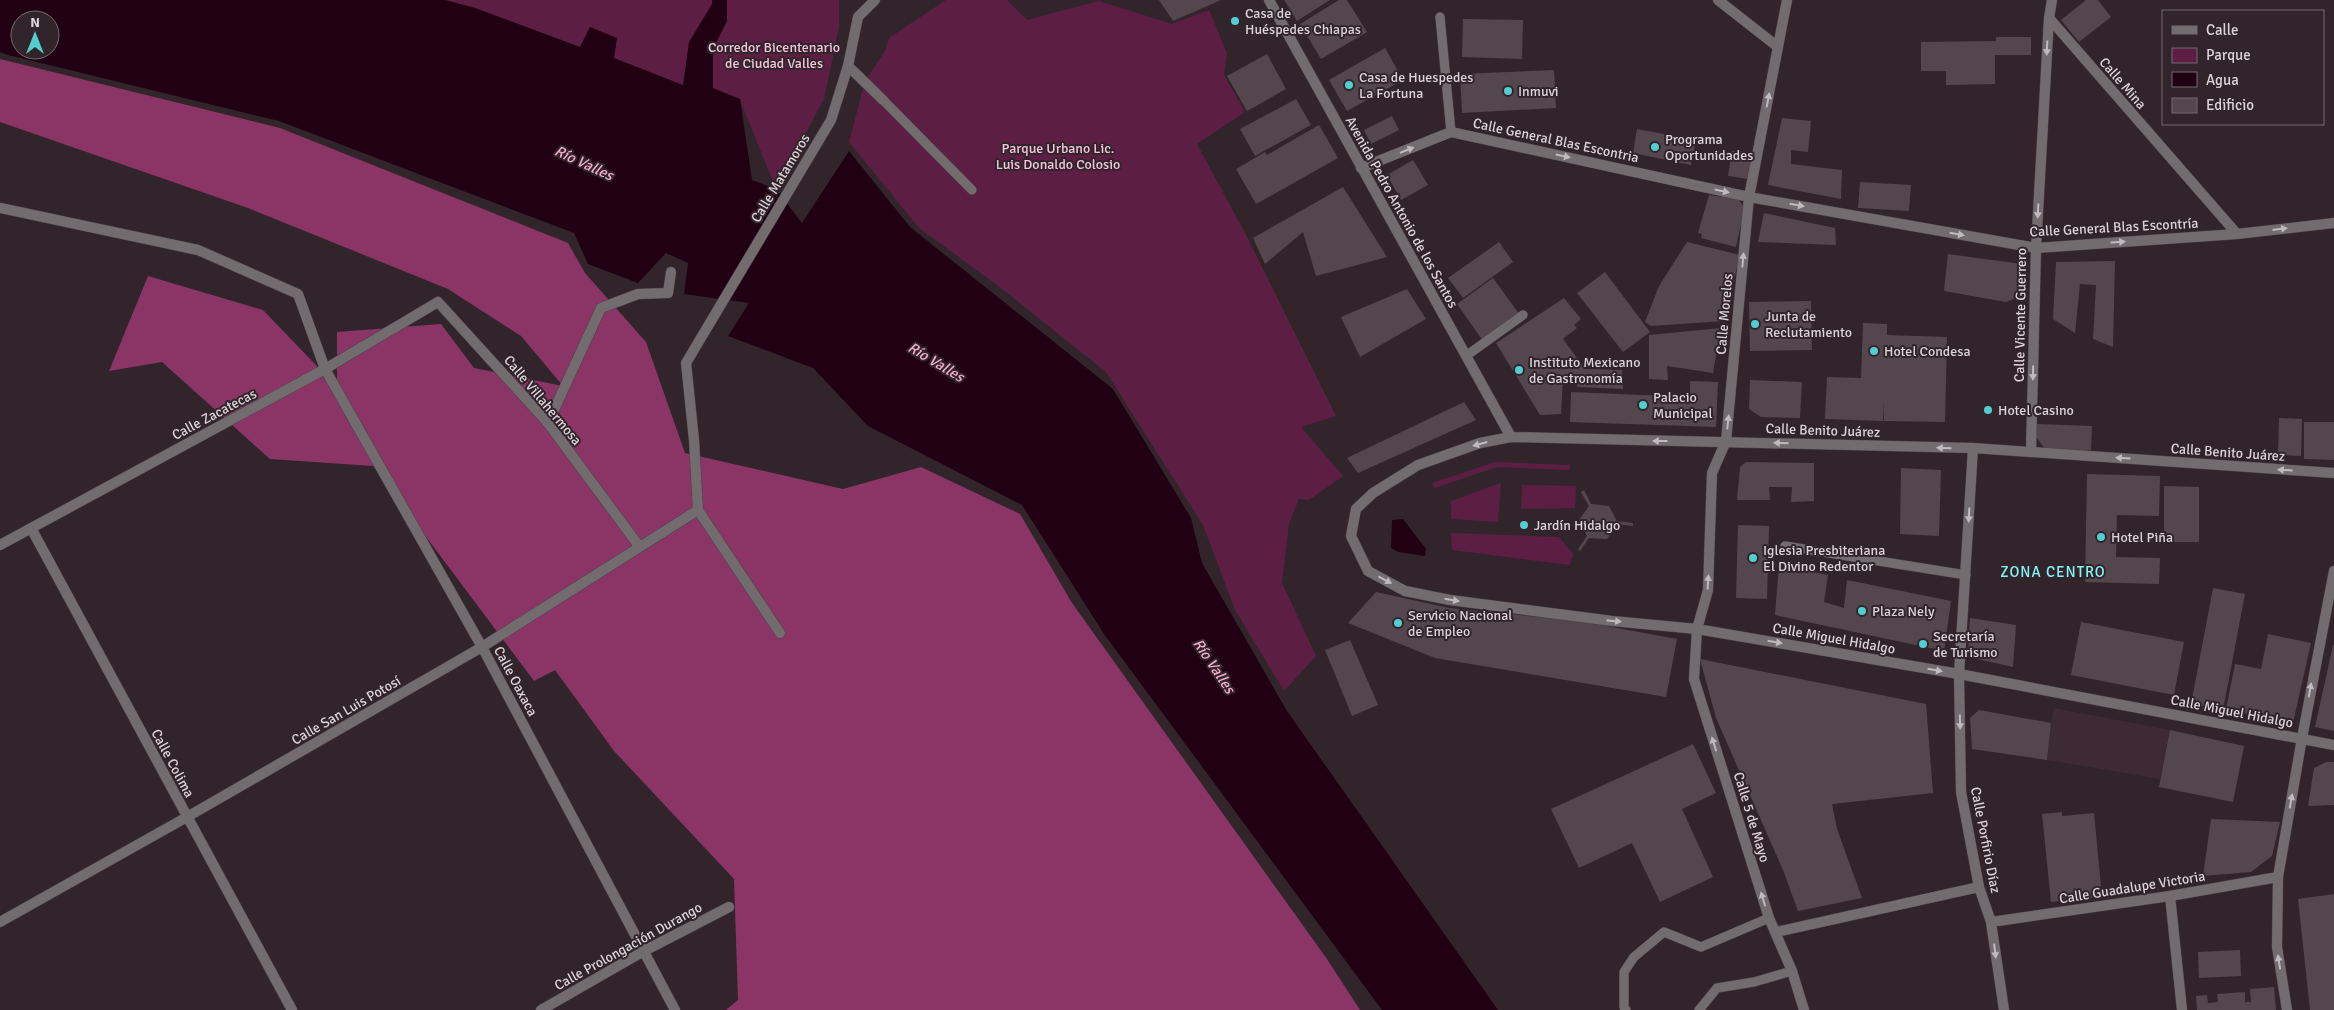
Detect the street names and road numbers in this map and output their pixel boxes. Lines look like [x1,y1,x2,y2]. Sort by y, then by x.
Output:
street label: Calle Mina [2095,54,2150,113]
street label: Avenida Pedro Antonio de los Santos [1342,113,1461,311]
street label: Calle General Blas Escontria [1471,115,1640,166]
street label: Calle Matamoros [747,131,814,226]
street label: Calle General Blas Escontría [2029,215,2199,240]
street label: Calle Vicente Guerrero [2011,248,2030,382]
street label: Calle Morelos [1712,273,1737,355]
street label: Calle Villahermosa [500,352,585,449]
street label: Calle Zacatecas [169,385,259,444]
street label: Calle Benito Juárez [1765,420,1881,441]
street label: Calle Benito Juárez [2170,440,2286,465]
street label: Calle Miguel Hidalgo [1771,619,1897,658]
street label: Calle Oaxaca [490,643,541,719]
street label: Calle San Luis Potosí [289,672,404,749]
street label: Calle Miguel Hidalgo [2169,691,2295,732]
street label: Calle Colima [147,726,198,800]
street label: Calle 5 de Mayo [1730,770,1773,864]
street label: Calle Porfirio Díaz [1967,786,2004,895]
street label: Calle Guadalupe Victoria [2058,868,2206,907]
street label: Calle Prolongación Durango [551,899,705,994]

